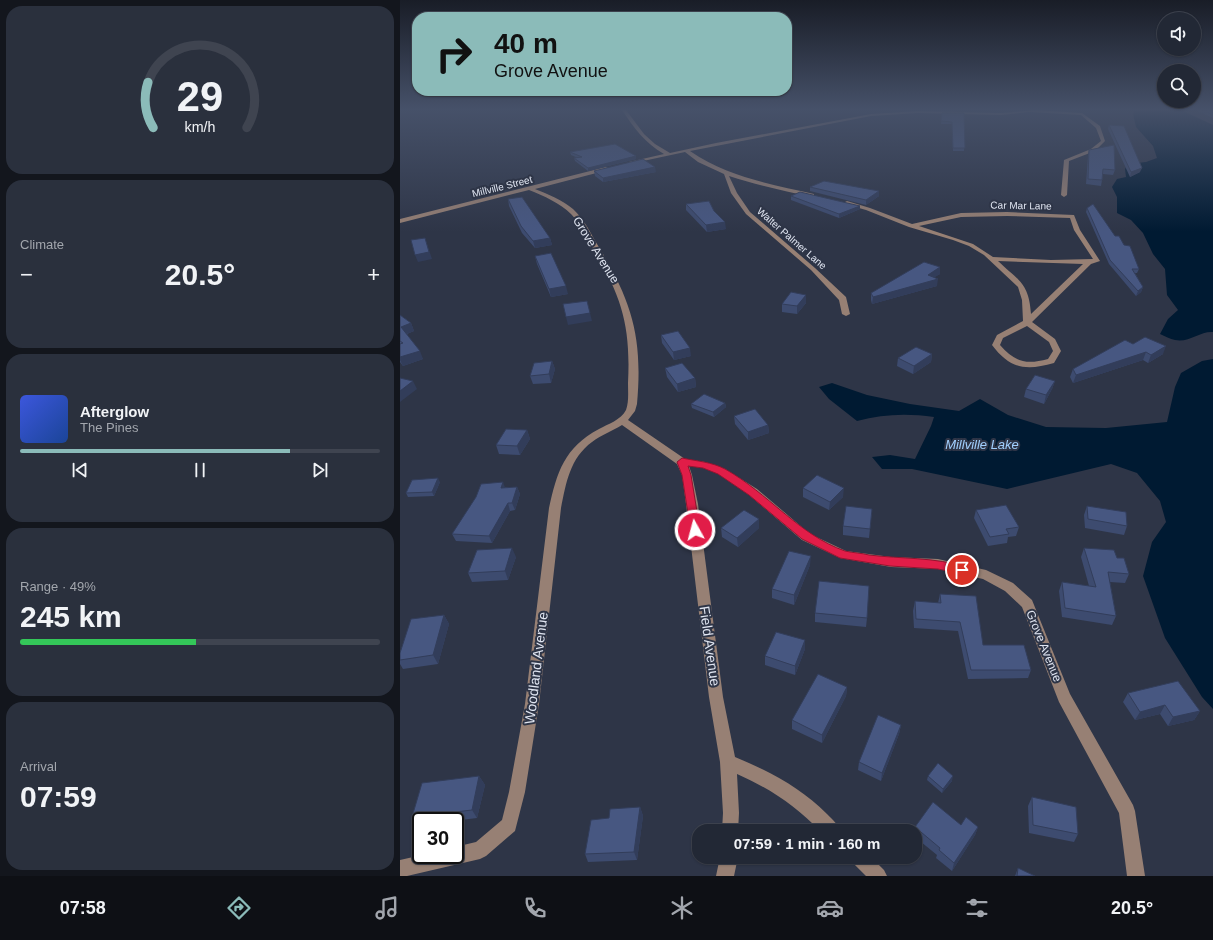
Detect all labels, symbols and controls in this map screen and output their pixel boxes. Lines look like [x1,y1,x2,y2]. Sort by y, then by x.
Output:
map controls [1157,12,1201,108]
button: sound [1157,12,1201,56]
icon: right [428,28,480,80]
text: 40 m [494,28,558,59]
text: Grove Avenue [494,61,608,81]
button: search [1157,64,1201,108]
text: 29 [177,73,223,120]
text: km/h [185,119,216,135]
street label: Millville Street [471,174,534,199]
street label: Car Mar Lane [990,199,1052,212]
street label: Walter Palmer Lane [755,205,829,272]
street label: Grove Avenue [570,214,622,286]
text: Climate [20,237,64,252]
text: 20.5° [165,258,235,291]
text: − [20,262,33,287]
text: + [367,262,380,287]
text: Afterglow [80,403,149,420]
text: The Pines [80,420,139,435]
water label: Millville Lake [945,437,1019,452]
icon: previous [69,459,91,481]
icon: pause [189,459,211,481]
icon: next [309,459,331,481]
position arrow [674,509,716,551]
pin [945,553,979,587]
icon: arrive [951,559,973,581]
text: Range · 49% [20,579,96,594]
text: 245 km [20,600,122,633]
street label: Field Avenue [696,605,724,687]
street label: Grove Avenue [1023,608,1065,684]
street label: Woodland Avenue [521,611,551,725]
text: Arrival [20,759,57,774]
text: 07:59 [20,780,97,813]
speed limit sign: 30 [412,812,464,864]
text: 07:59 · 1 min · 160 m [734,835,880,852]
icon: directions [225,894,253,922]
icon: music [373,894,401,922]
icon: phone [521,894,549,922]
icon: climate [668,894,696,922]
icon: car [816,894,844,922]
icon: filters [963,894,991,922]
text: 07:58 [60,898,106,918]
text: 20.5° [1111,898,1153,918]

